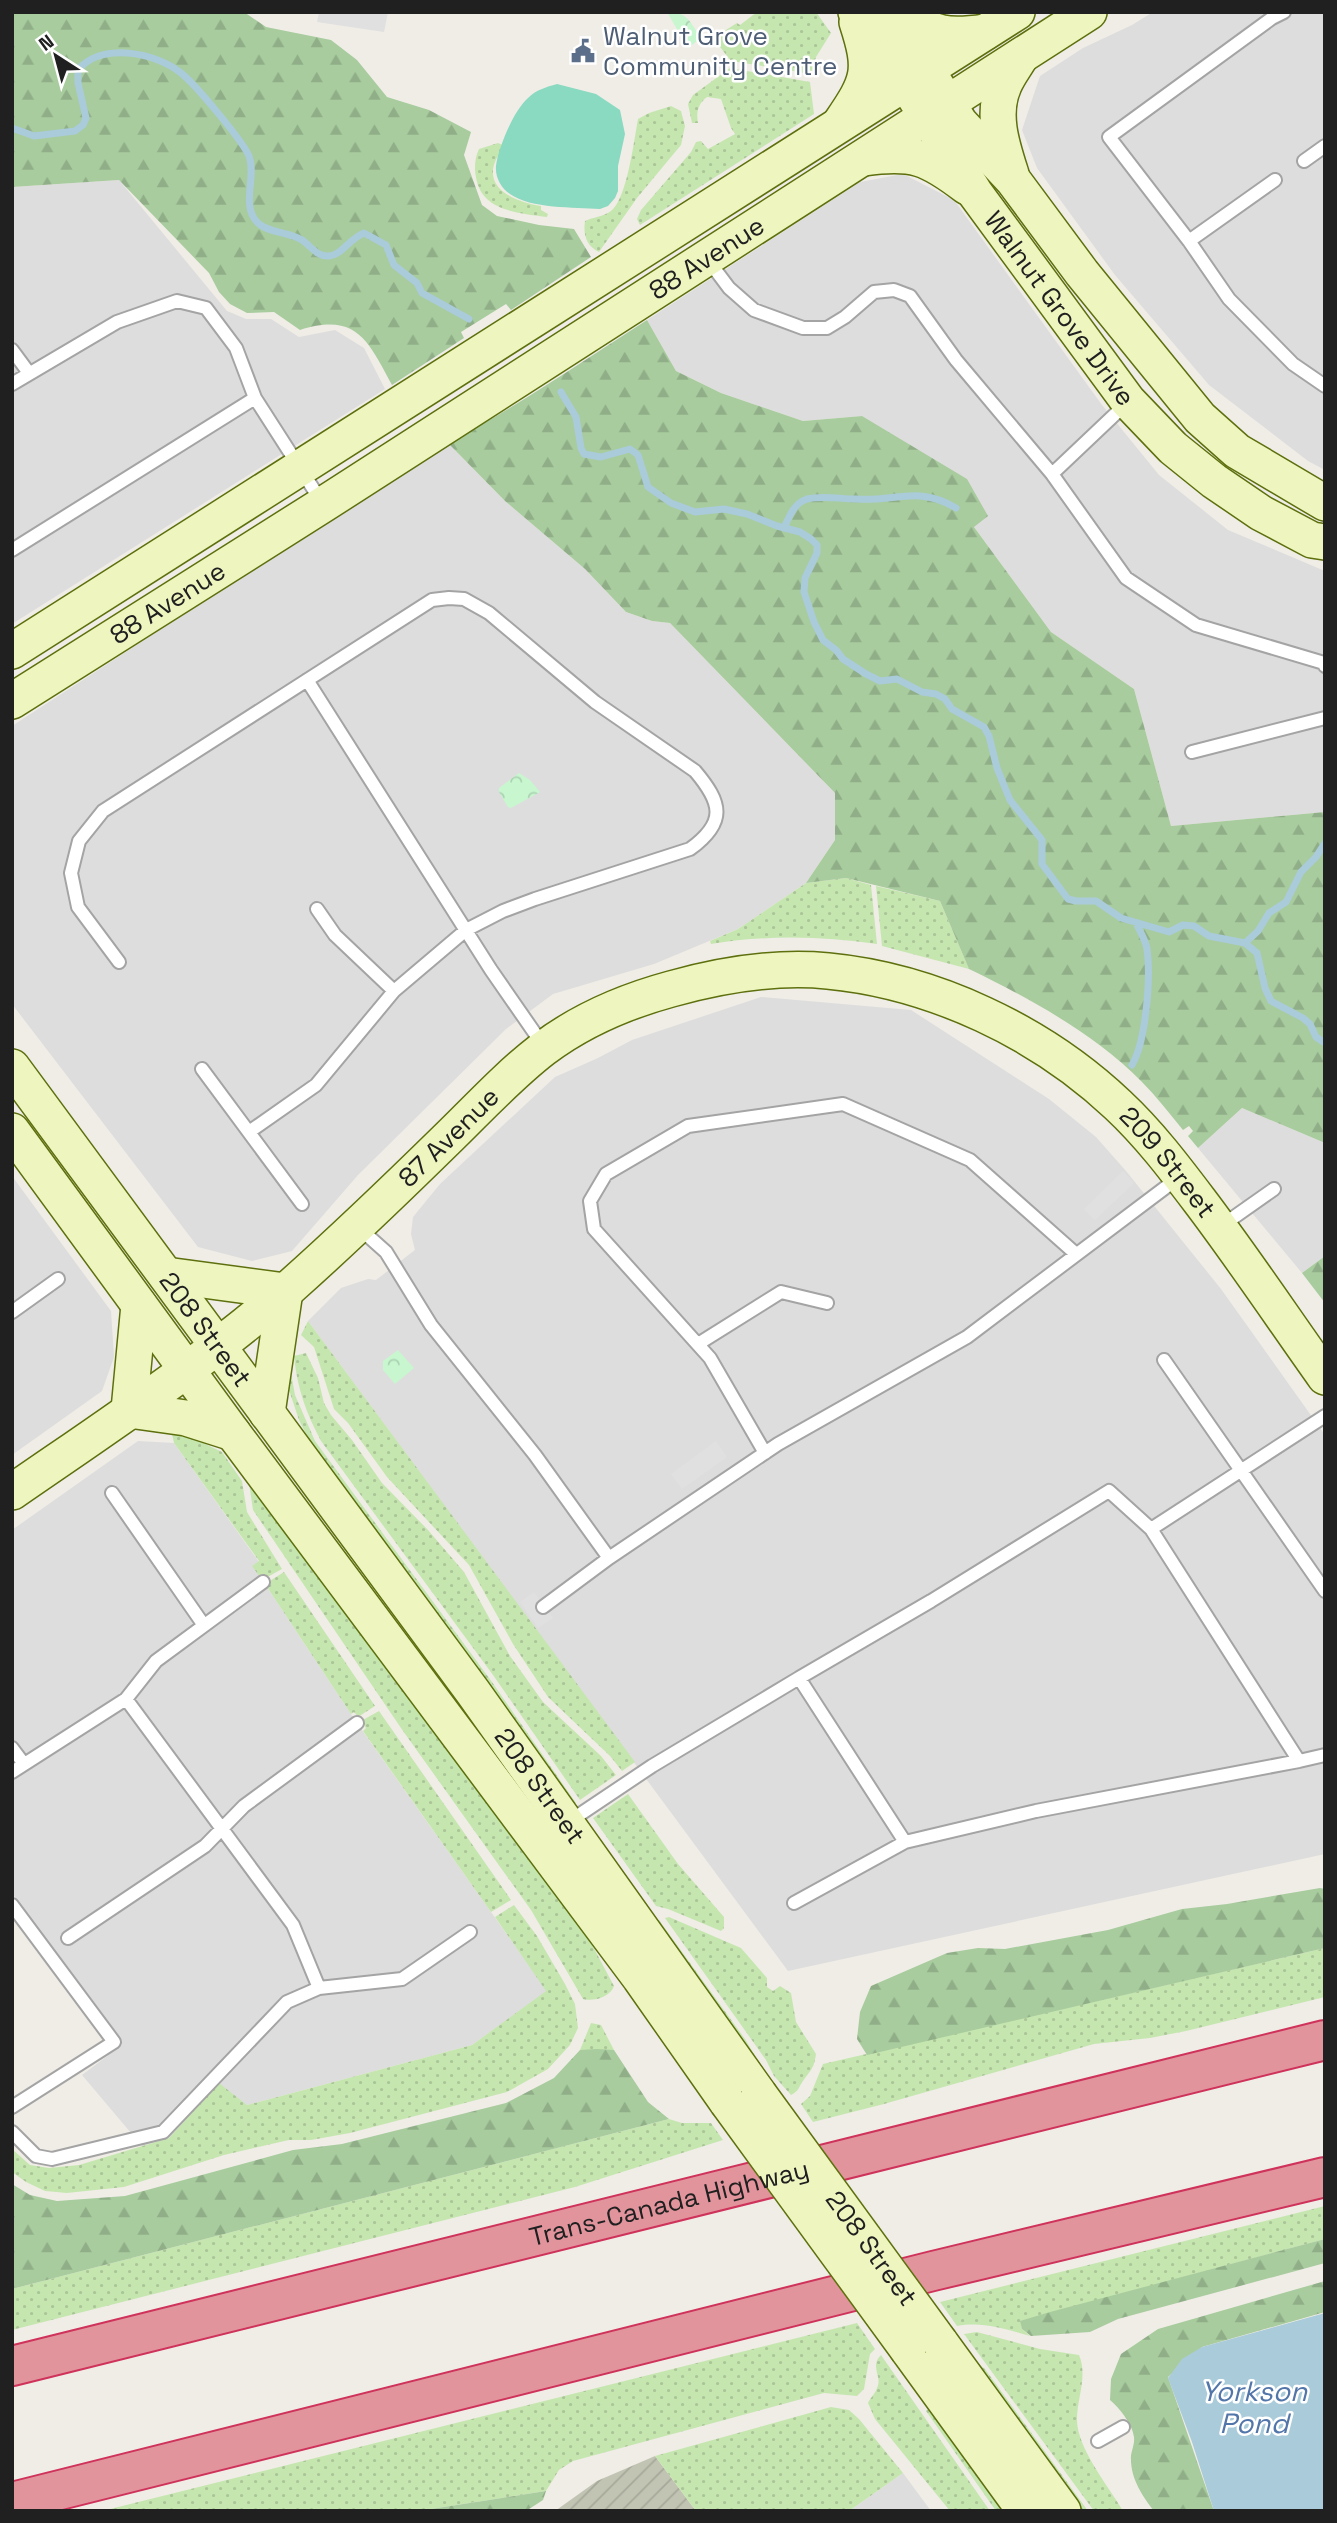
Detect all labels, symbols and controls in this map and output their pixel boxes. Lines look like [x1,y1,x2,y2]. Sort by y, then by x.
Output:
place label: Walnut Grove Community Centre [603,19,837,83]
north arrow [21,21,91,91]
text: N [34,29,59,57]
public building icon: Walnut Grove Community Centre [569,37,597,65]
street label: Walnut Grove Drive [977,204,1143,413]
street label: 88 Avenue [643,208,771,308]
street label: 88 Avenue [103,554,232,652]
street label: 87 Avenue [391,1080,506,1194]
street label: 209 Street [1112,1099,1223,1225]
street label: 208 Street [152,1265,259,1394]
street label: 208 Street [487,1721,593,1851]
street label: Trans-Canada Highway [526,2152,812,2254]
street label: 208 Street [818,2184,925,2313]
water label: Yorkson Pond [1201,2373,1308,2441]

